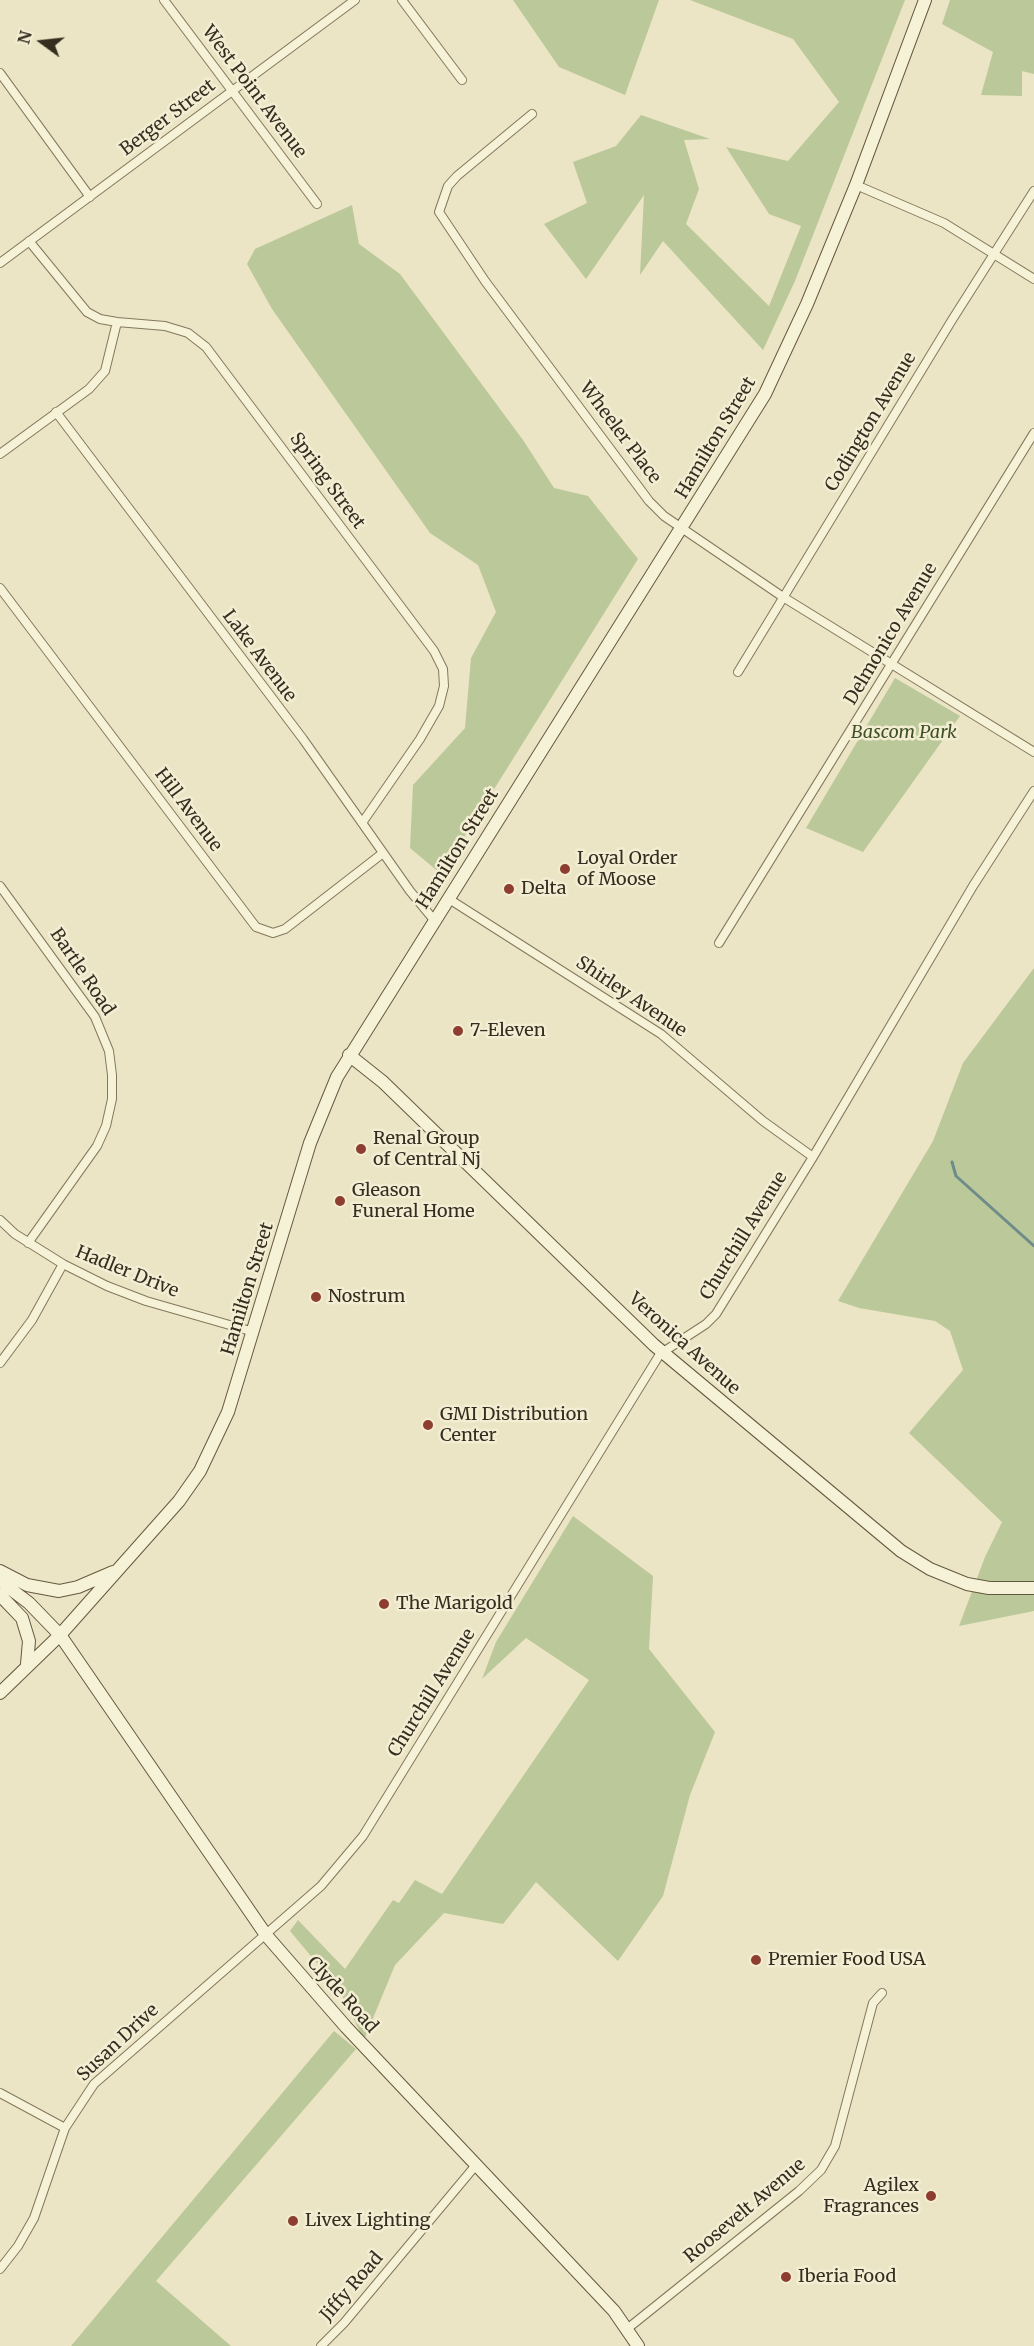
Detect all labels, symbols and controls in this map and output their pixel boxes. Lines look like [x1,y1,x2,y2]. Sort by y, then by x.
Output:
north arrow [12,12,72,72]
street label: West Point Avenue [197,21,311,163]
text: N [13,29,36,46]
street label: Berger Street [116,75,220,161]
street label: Codington Avenue [821,349,921,495]
street label: Hamilton Street [671,373,761,503]
street label: Wheeler Place [575,378,665,488]
street label: Spring Street [285,429,369,533]
street label: Delmonico Avenue [840,559,942,709]
street label: Lake Avenue [218,606,300,706]
park label: Bascom Park [851,722,957,744]
street label: Hill Avenue [150,764,226,856]
street label: Hamilton Street [412,785,504,913]
place label: Loyal Order of Moose [577,848,678,890]
marker: Loyal Order of Moose [558,862,572,876]
place label: Delta [521,878,566,900]
marker: Delta [502,882,516,896]
street label: Bartle Road [45,924,119,1020]
street label: Shirley Avenue [572,952,690,1042]
place label: 7-Eleven [470,1020,546,1042]
marker: 7-Eleven [451,1024,465,1038]
place label: Renal Group of Central Nj [373,1128,481,1170]
marker: Renal Group of Central Nj [354,1142,368,1156]
street label: Churchill Avenue [696,1168,792,1304]
place label: Gleason Funeral Home [352,1180,475,1222]
marker: Gleason Funeral Home [333,1194,347,1208]
street label: Hamilton Street [218,1220,278,1358]
street label: Hadler Drive [72,1242,182,1302]
place label: Nostrum [328,1286,405,1308]
street label: Veronica Avenue [624,1288,744,1400]
marker: Nostrum [309,1290,323,1304]
place label: GMI Distribution Center [440,1404,588,1446]
marker: GMI Distribution Center [421,1418,435,1432]
place label: The Marigold [396,1593,513,1615]
marker: The Marigold [377,1597,391,1611]
street label: Churchill Avenue [384,1625,480,1761]
place label: Premier Food USA [768,1949,926,1971]
street label: Clyde Road [302,1952,382,2038]
marker: Premier Food USA [749,1953,763,1967]
street label: Susan Drive [73,2000,163,2086]
street label: Roosevelt Avenue [680,2154,810,2268]
place label: Agilex Fragrances [823,2175,919,2218]
marker: Agilex Fragrances [924,2189,938,2203]
place label: Livex Lighting [305,2210,431,2232]
marker: Livex Lighting [286,2214,300,2228]
street label: Jiffy Road [316,2248,388,2326]
place label: Iberia Food [798,2266,896,2288]
marker: Iberia Food [779,2270,793,2284]

